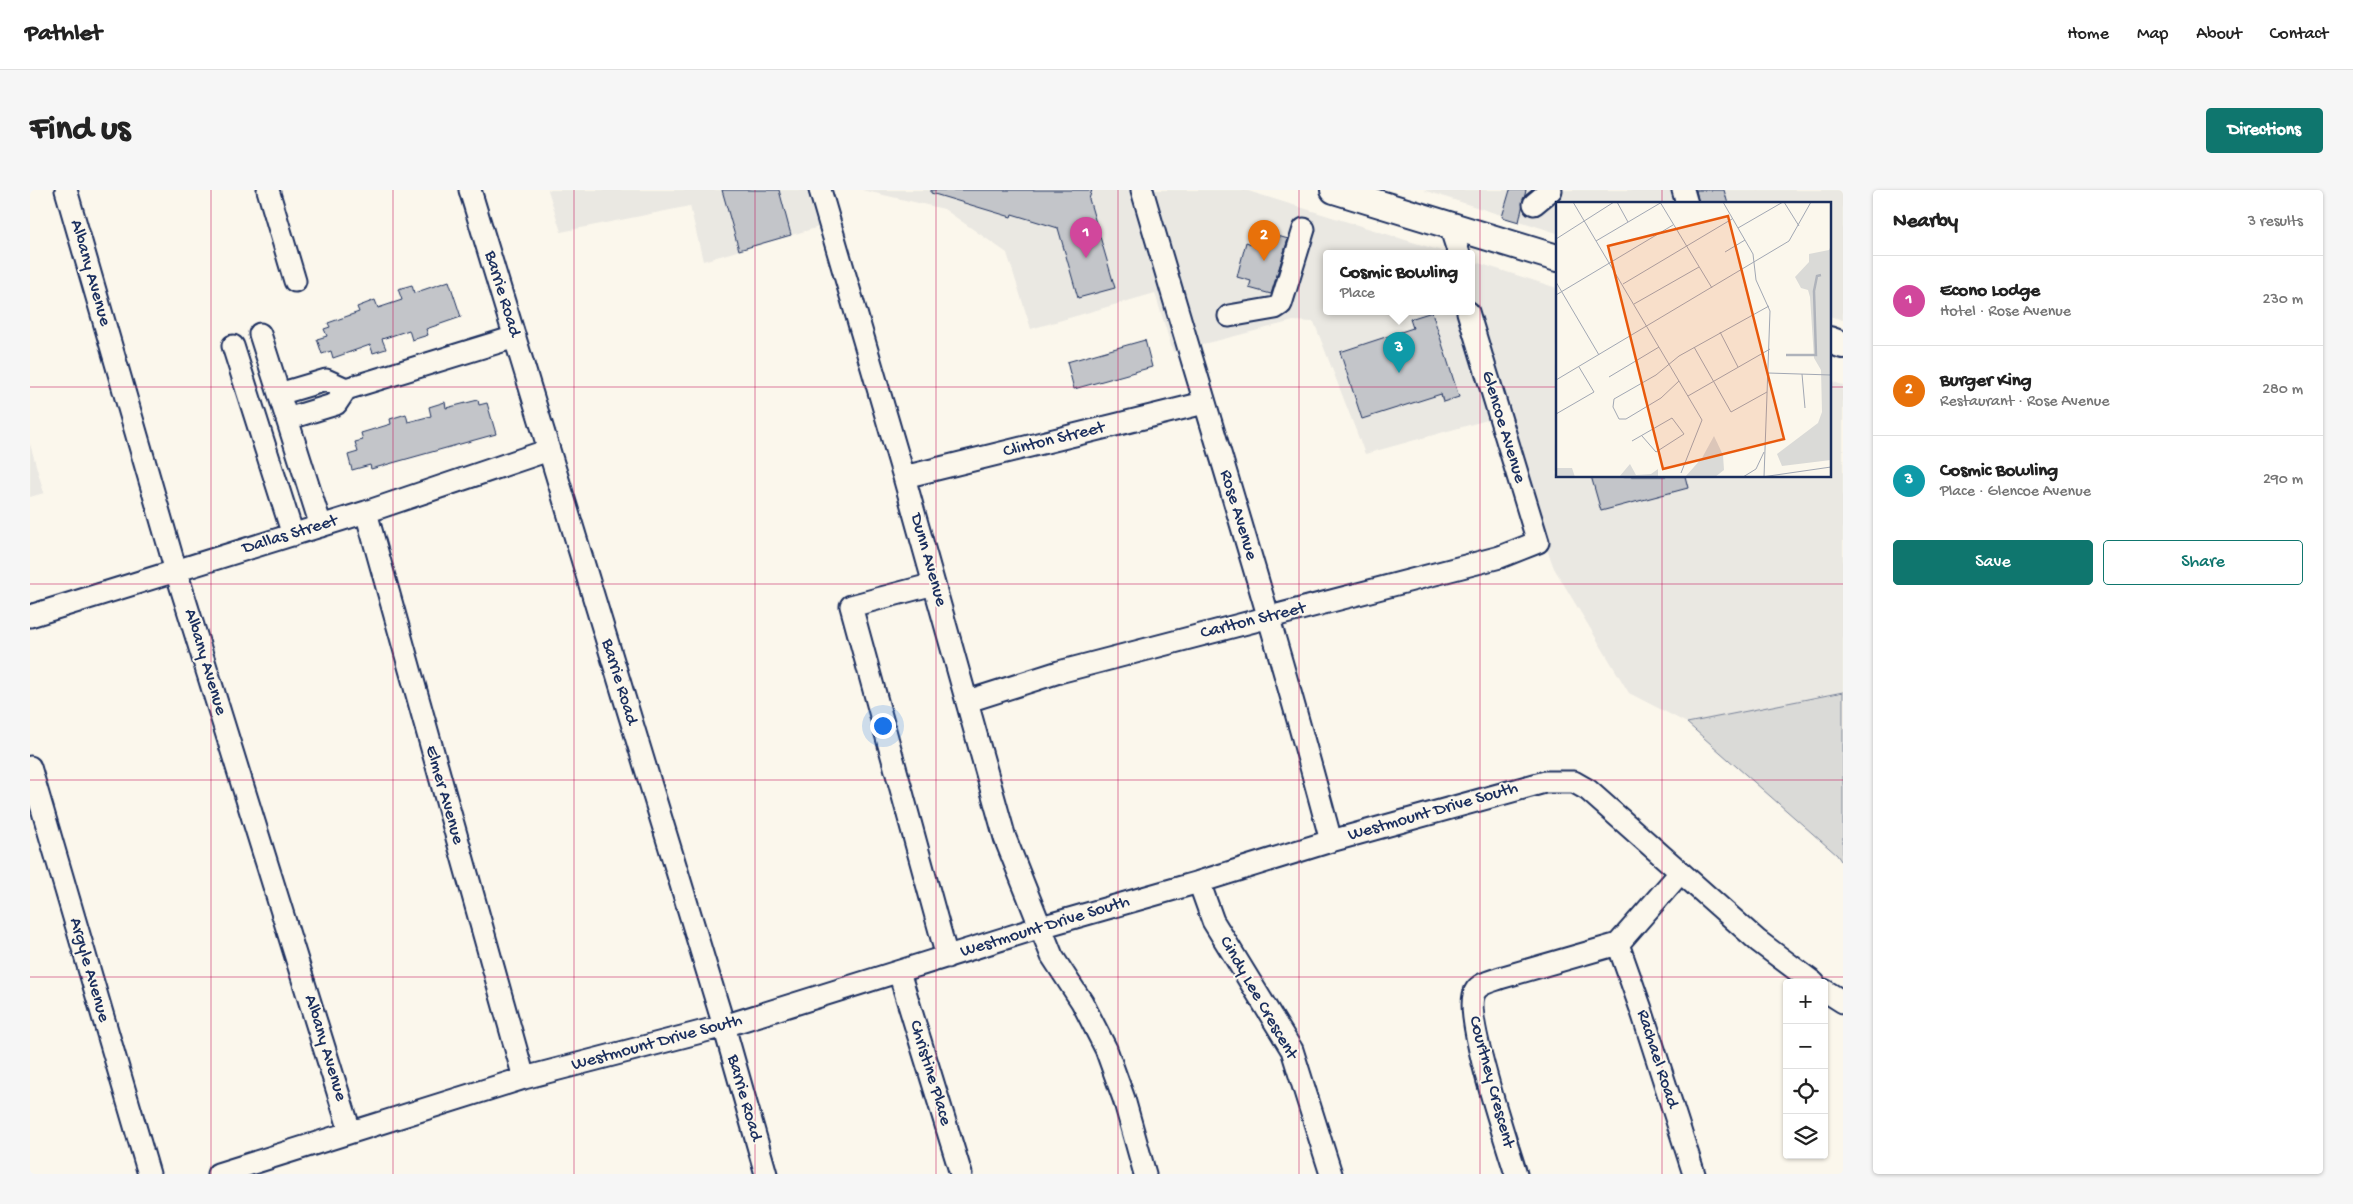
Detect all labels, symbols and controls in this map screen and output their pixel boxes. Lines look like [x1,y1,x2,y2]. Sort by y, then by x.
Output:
text: Pathlet [25,20,102,49]
text: Home [2067,24,2109,45]
text: Map [2137,24,2168,45]
text: About [2196,24,2242,45]
text: Contact [2270,24,2328,45]
button: Directions [2206,108,2323,153]
text: Find us [30,110,130,151]
inset map [1556,202,1830,478]
text: Nearby [1893,210,1958,235]
text: 3 results [2248,213,2303,232]
street label: Albany Avenue [65,217,115,329]
pin: 1 [1070,217,1102,258]
pin: 2 [1248,220,1280,261]
street label: Barrie Road [479,248,525,341]
popup [1323,250,1475,315]
text: Cosmic Bowling [1340,262,1458,285]
text: Econo Lodge [1940,280,2040,303]
text: Place [1340,285,1375,304]
text: 1 [1906,291,1912,310]
text: 230 m [2263,291,2303,310]
text: Hotel · Rose Avenue [1940,303,2071,322]
pin: 3 [1383,332,1415,373]
street label: Glencoe Avenue [1476,368,1530,486]
text: Burger King [1940,370,2032,393]
text: 2 [1905,381,1913,400]
text: 280 m [2262,381,2303,400]
text: Restaurant · Rose Avenue [1940,393,2109,412]
street label: Clinton Street [1001,417,1108,463]
text: Cosmic Bowling [1940,460,2058,483]
street label: Rose Avenue [1214,467,1262,563]
text: 3 [1905,471,1913,490]
text: 290 m [2263,471,2303,490]
text: Place · Glencoe Avenue [1940,483,2091,502]
street label: Dallas Street [239,510,342,560]
street label: Dunn Avenue [904,510,951,610]
button: Save [1893,540,2093,585]
button: Share [2103,540,2303,585]
street label: Carlton Street [1198,597,1309,644]
street label: Albany Avenue [179,606,231,718]
street label: Barrie Road [596,636,642,729]
your location [870,713,896,739]
street label: Elmer Avenue [420,743,468,848]
street label: Westmount Drive South [1346,778,1521,846]
street label: Westmount Drive South [958,891,1133,963]
street label: Argyle Avenue [64,915,114,1025]
street label: Cindy Lee Crescent [1214,933,1303,1065]
map controls [1783,979,1828,1159]
button: + [1783,979,1828,1024]
street label: Albany Avenue [299,992,351,1104]
street label: Rachael Road [1631,1007,1683,1112]
street label: Westmount Drive South [569,1010,745,1076]
street label: Courtney Crescent [1463,1014,1519,1152]
street label: Christine Place [904,1018,956,1129]
button: − [1783,1024,1828,1069]
street label: Barrie Road [721,1052,767,1145]
button: locate [1783,1069,1828,1114]
button: layers [1783,1114,1828,1159]

